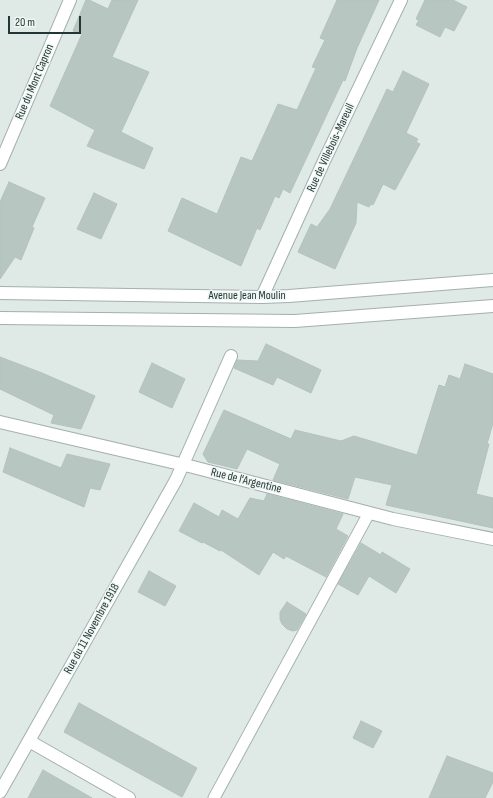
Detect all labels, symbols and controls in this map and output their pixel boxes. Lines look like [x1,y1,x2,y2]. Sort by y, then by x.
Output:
scale bar [10,8,83,34]
text: 20 m [15,15,35,30]
street label: Rue du Mont Capron [13,42,57,122]
street label: Rue de Villebois-Mareuil [304,101,358,195]
street label: Avenue Jean Moulin [208,289,286,303]
street label: Rue de l'Argentine [209,465,283,497]
street label: Rue du 11 Novembre 1918 [61,581,123,677]

